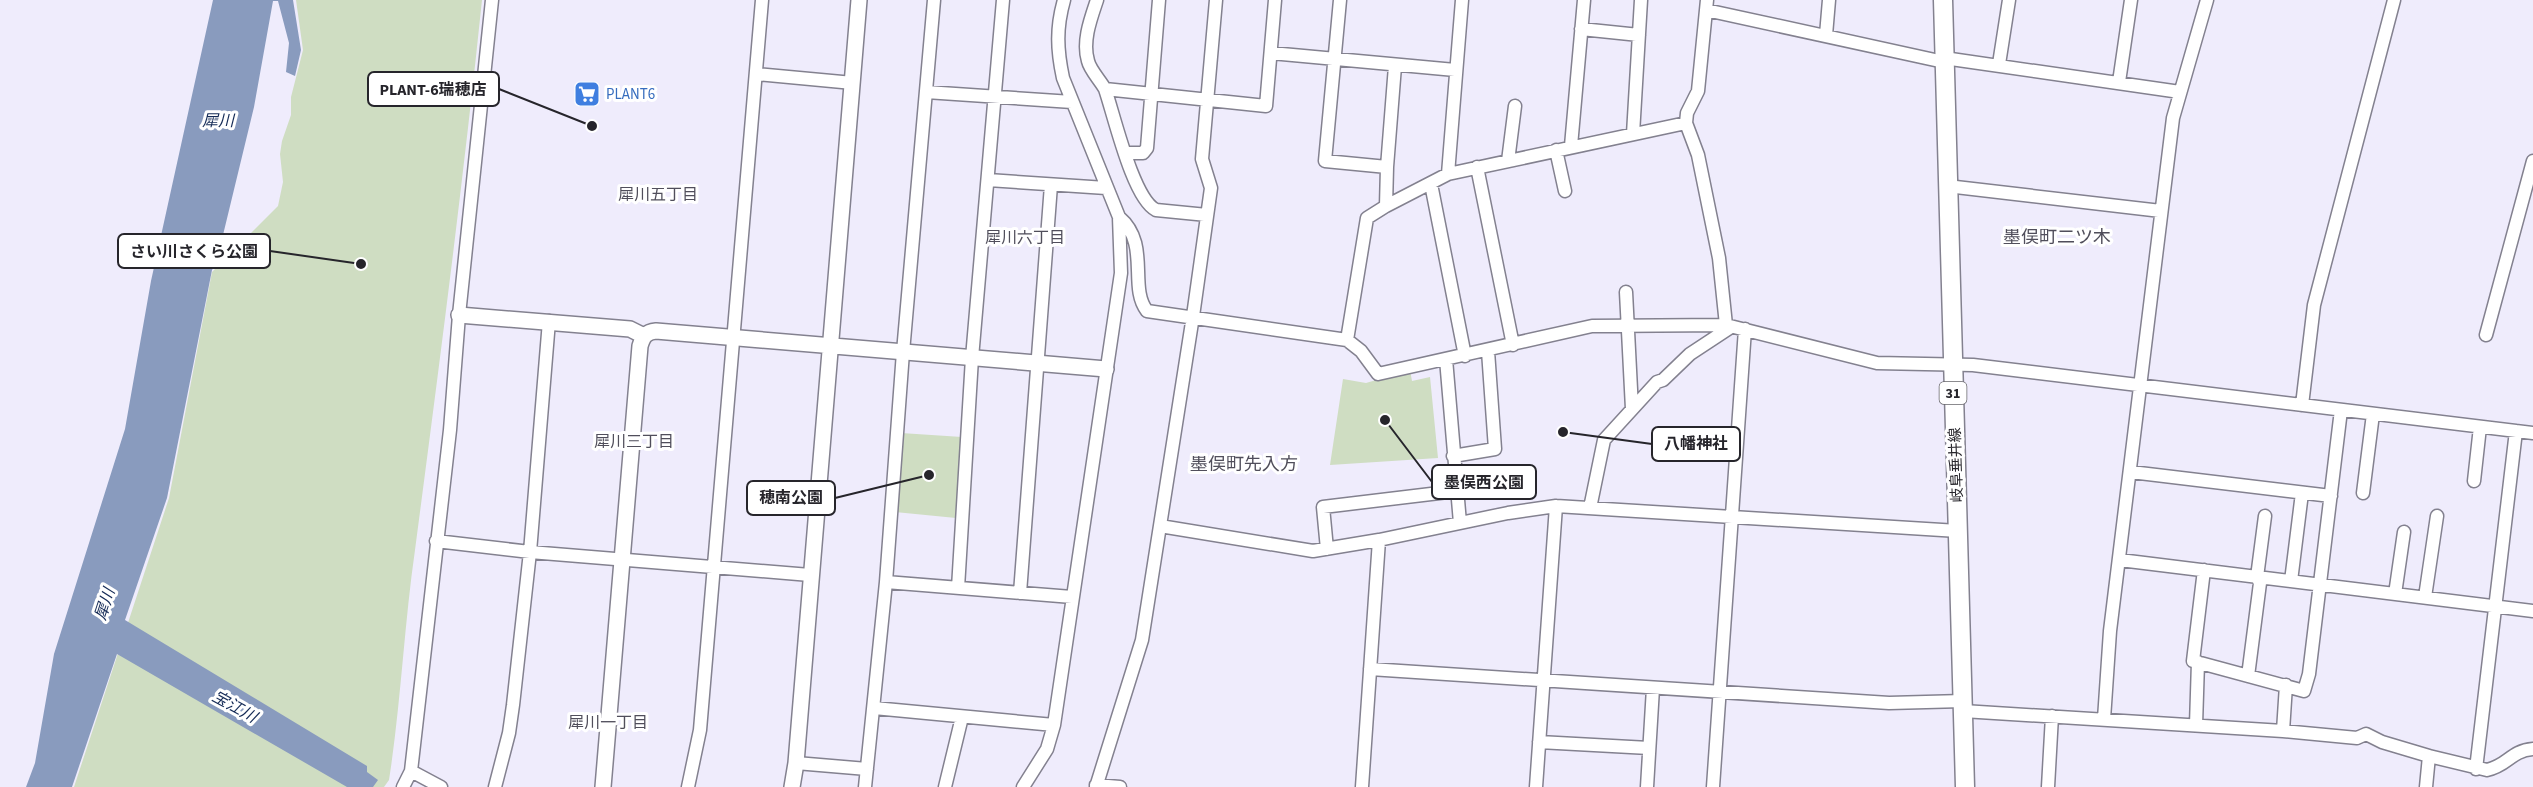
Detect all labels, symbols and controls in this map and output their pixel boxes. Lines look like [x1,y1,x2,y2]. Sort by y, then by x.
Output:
callout: PLANT-6瑞穂店 [368,72,499,106]
text: PLANT-6瑞穂店 [379,79,487,101]
supermarket icon: PLANT6 [572,79,602,109]
place label: PLANT6 [606,84,655,105]
water label: 犀川 [202,110,236,132]
district label: 犀川五丁目 [618,184,698,206]
district label: 墨俣町二ツ木 [2003,225,2111,250]
district label: 犀川六丁目 [985,227,1065,249]
callout: さい川さくら公園 [118,234,270,268]
text: さい川さくら公園 [130,241,258,263]
road number: 31 [1940,382,1966,404]
callout: 八幡神社 [1652,427,1740,461]
street label: 岐阜垂井線 [1945,427,1968,503]
district label: 犀川三丁目 [594,431,674,453]
text: 八幡神社 [1664,433,1728,455]
district label: 墨俣町先入方 [1190,452,1298,477]
callout: 墨俣西公園 [1432,465,1536,499]
text: 墨俣西公園 [1444,472,1524,494]
callout: 穂南公園 [747,481,835,515]
text: 穂南公園 [759,487,823,509]
water label: 犀川 [90,584,121,623]
water label: 宝江川 [208,686,263,729]
district label: 犀川一丁目 [568,712,648,734]

